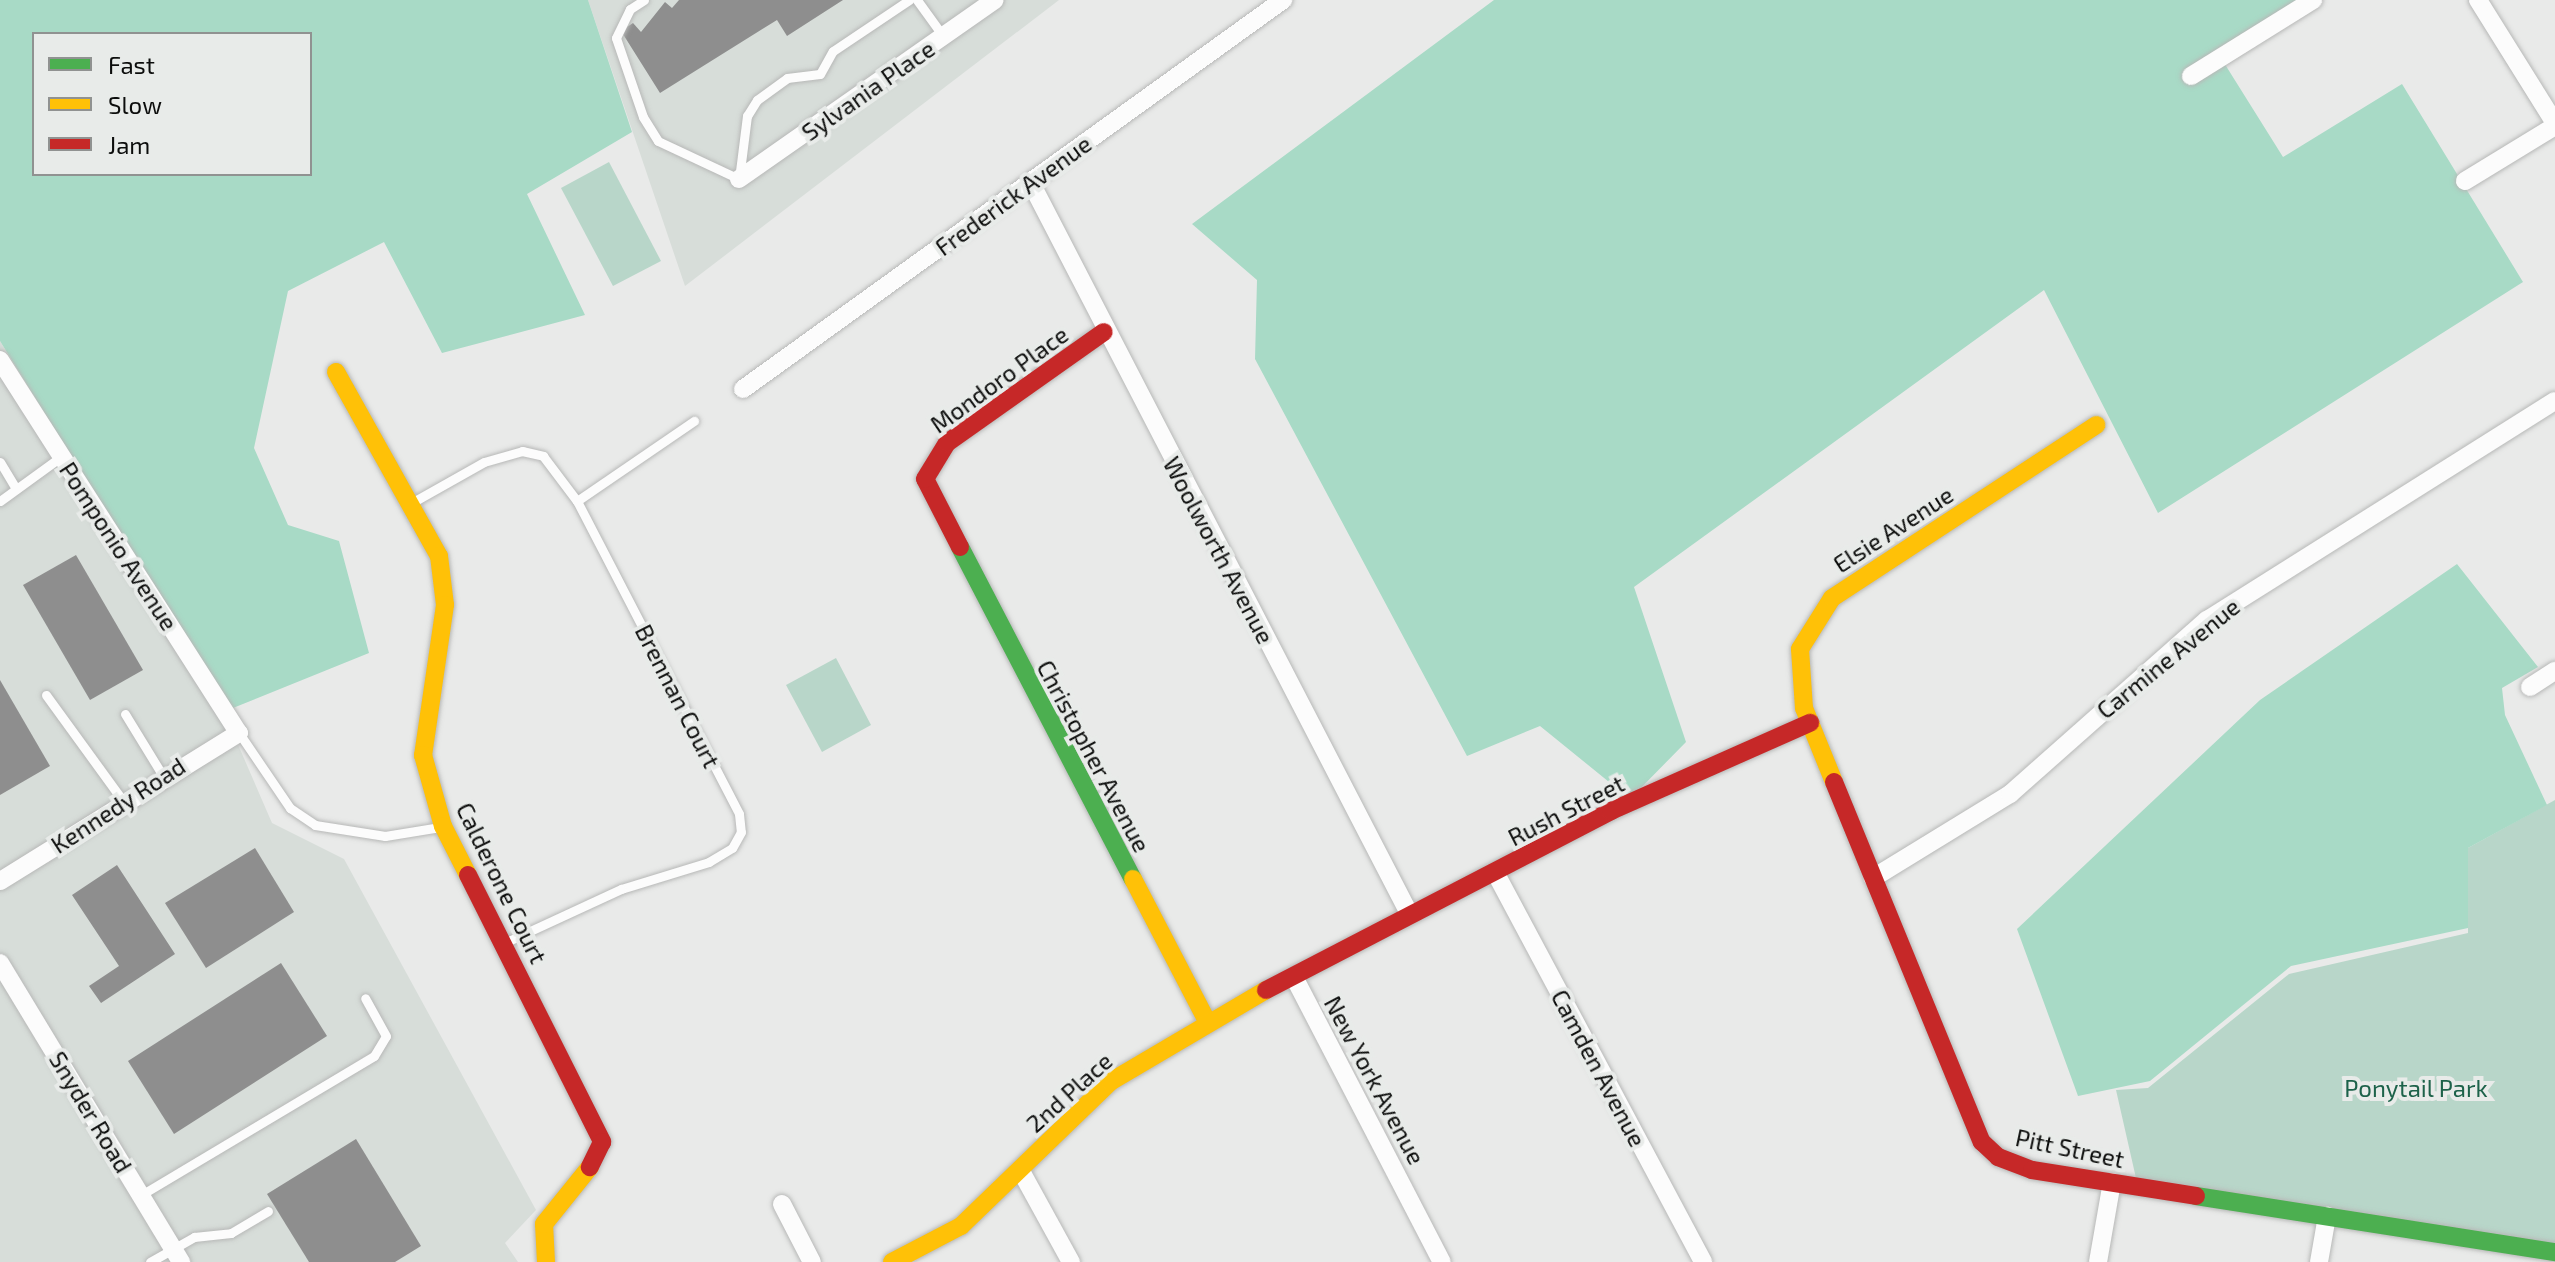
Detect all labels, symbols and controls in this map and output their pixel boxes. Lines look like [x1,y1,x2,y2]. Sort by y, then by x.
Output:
legend [32,32,312,176]
street label: Sylvania Place [796,34,940,146]
text: Fast [108,50,155,79]
text: Slow [108,90,162,119]
street label: Frederick Avenue [929,128,1097,262]
text: Jam [108,130,150,159]
street label: Mondoro Place [925,319,1073,439]
street label: Woolworth Avenue [1157,451,1281,649]
street label: Pomponio Avenue [54,456,184,636]
street label: Elsie Avenue [1828,480,1958,578]
street label: Carmine Avenue [2091,591,2245,725]
street label: Brennan Court [629,619,727,773]
street label: Christopher Avenue [1031,655,1157,857]
street label: Kennedy Road [45,751,191,859]
street label: Rush Street [1503,768,1629,852]
street label: Calderone Court [451,798,553,968]
street label: Camden Avenue [1545,984,1653,1152]
street label: New York Avenue [1318,990,1432,1170]
street label: Snyder Road [43,1046,139,1178]
street label: 2nd Place [1020,1046,1118,1138]
park label: Ponytail Park [2344,1074,2488,1102]
street label: Pitt Street [2013,1122,2127,1174]

